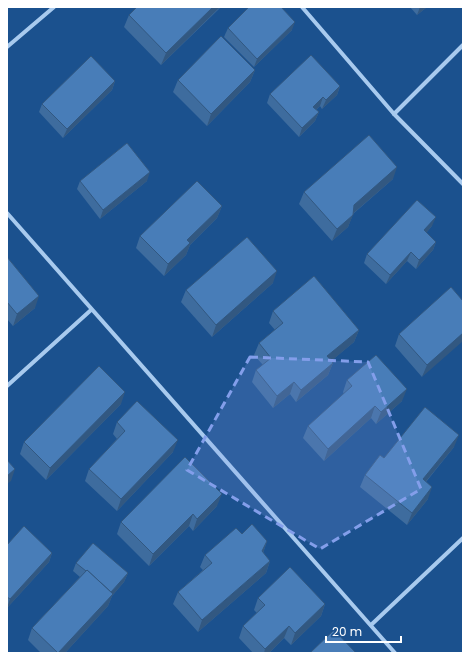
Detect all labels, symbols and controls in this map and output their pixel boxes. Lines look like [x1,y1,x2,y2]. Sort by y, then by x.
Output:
scale bar [326,618,401,644]
text: 20 m [332,623,362,640]

